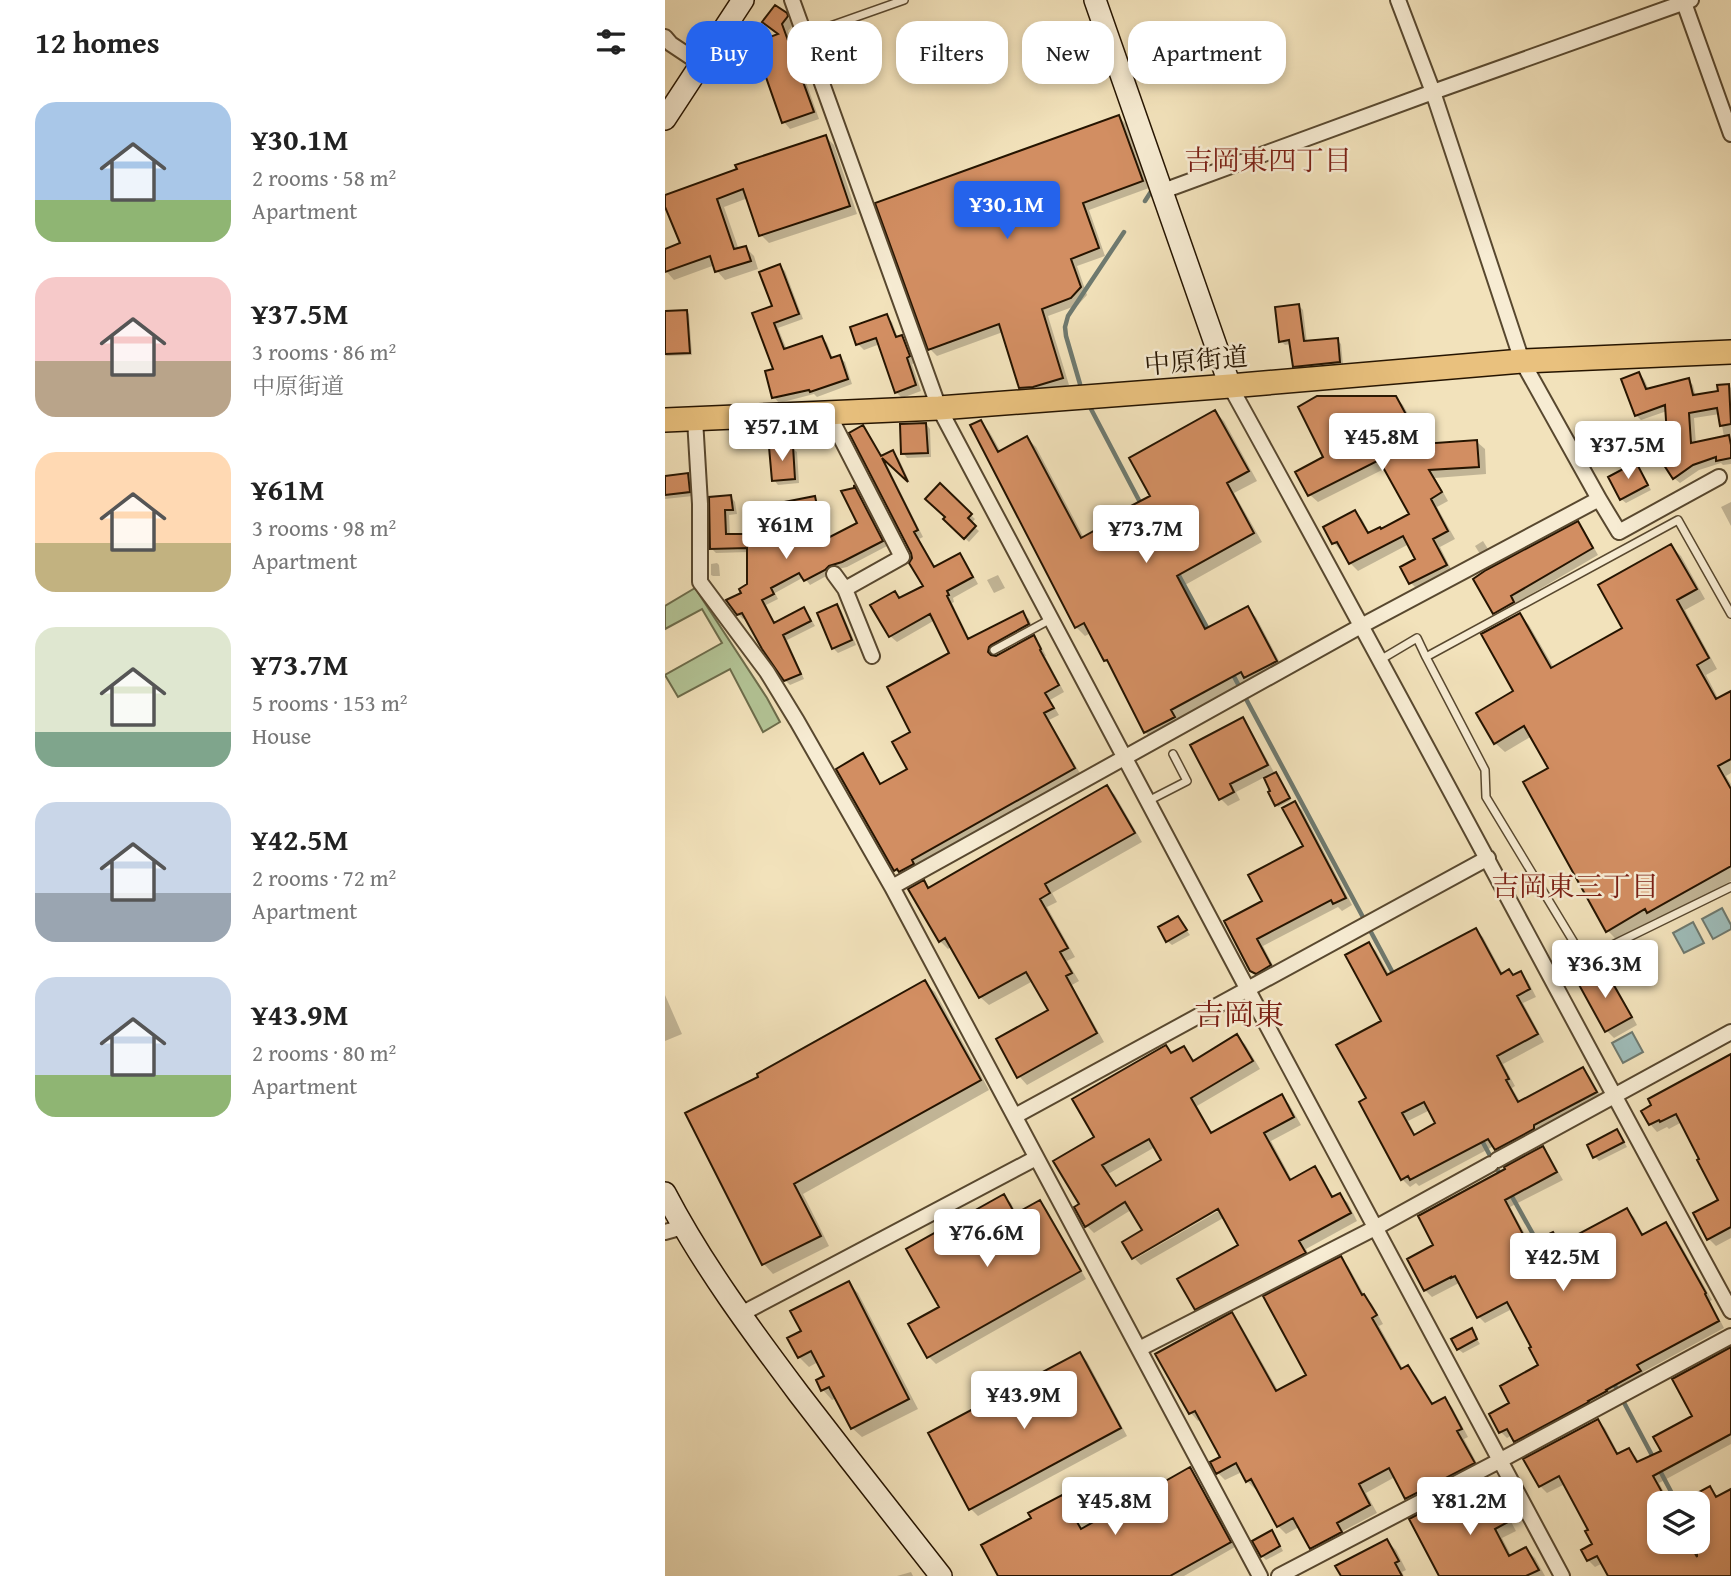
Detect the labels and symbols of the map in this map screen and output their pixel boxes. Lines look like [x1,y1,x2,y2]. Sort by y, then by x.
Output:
district label: 吉岡東四丁目 [1184,139,1352,180]
pin: ¥30.1M [950,182,1064,241]
street label: 中原街道 [1142,336,1250,384]
pin: ¥57.1M [725,404,839,463]
pin: ¥45.8M [1325,414,1439,473]
pin: ¥37.5M [1571,421,1685,481]
pin: ¥61M [745,502,827,561]
pin: ¥73.7M [1089,505,1203,565]
district label: 吉岡東三丁目 [1491,865,1659,906]
pin: ¥36.3M [1548,940,1662,1000]
district label: 吉岡東 [1194,992,1284,1036]
pin: ¥76.6M [930,1210,1044,1269]
pin: ¥42.5M [1506,1234,1620,1293]
pin: ¥43.9M [967,1372,1081,1431]
pin: ¥45.8M [1058,1478,1172,1537]
pin: ¥81.2M [1413,1478,1527,1537]

